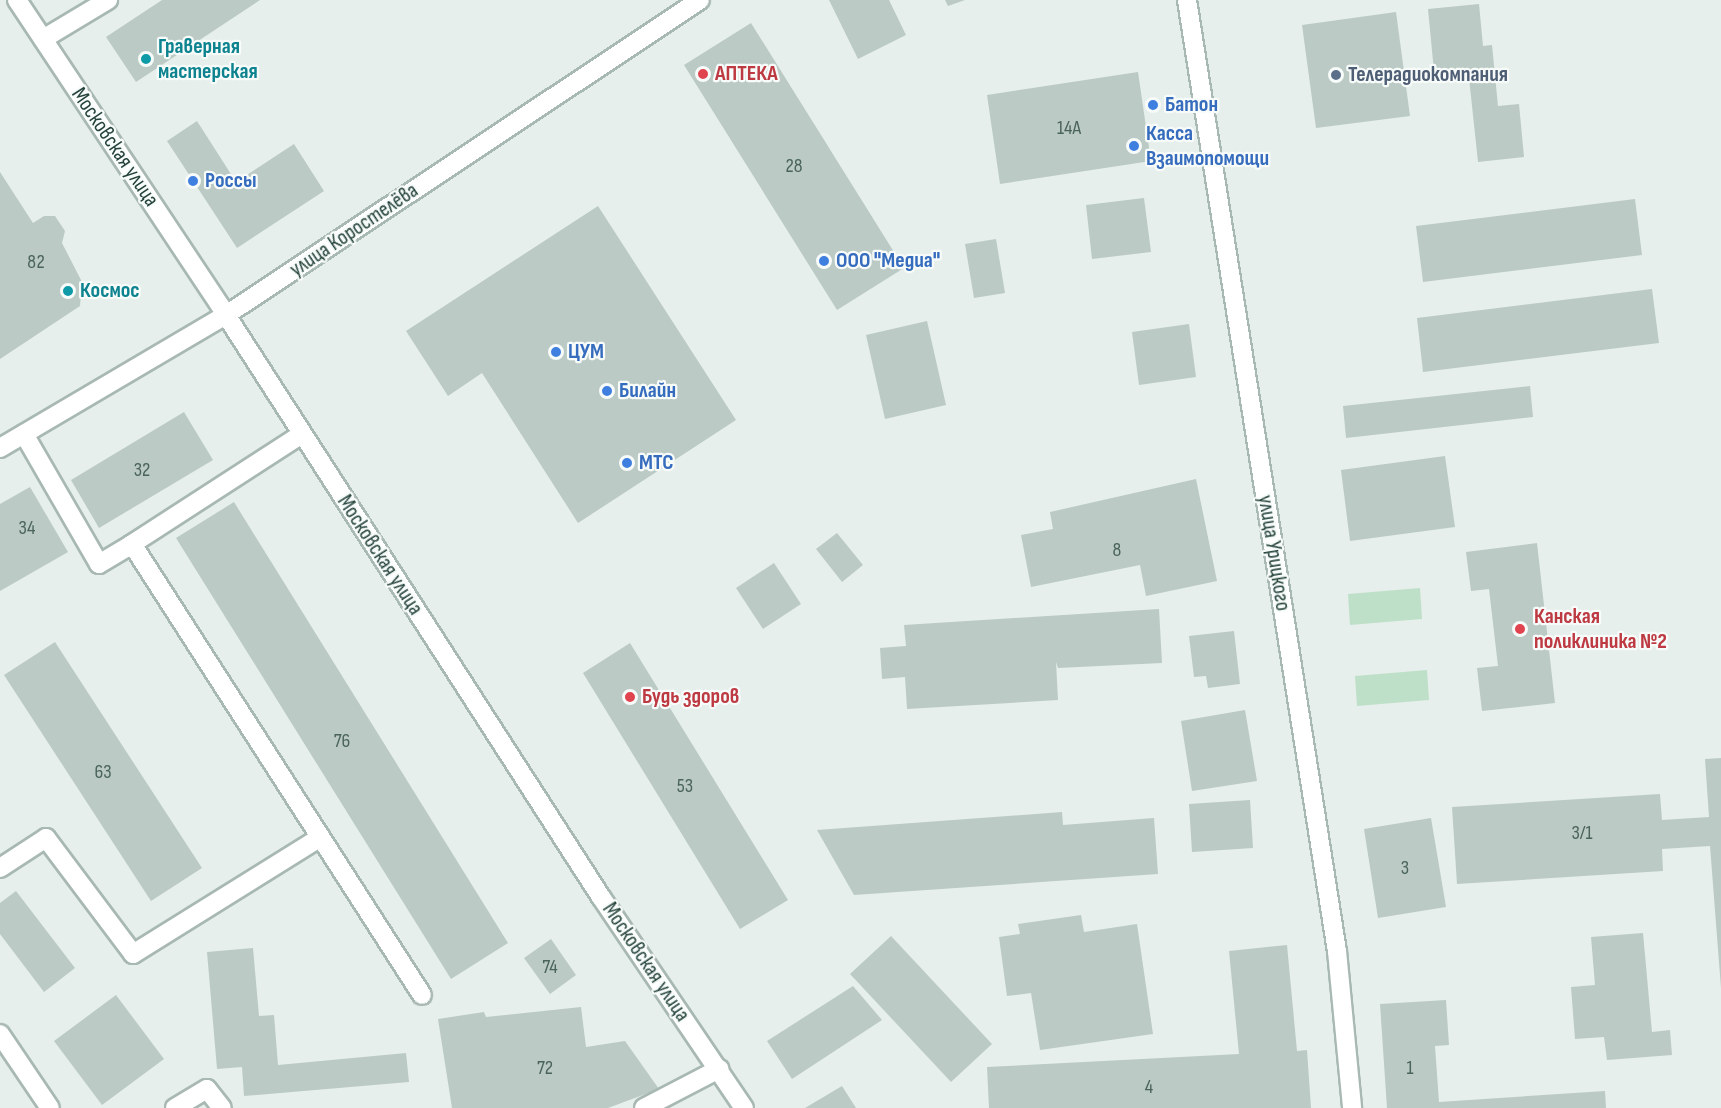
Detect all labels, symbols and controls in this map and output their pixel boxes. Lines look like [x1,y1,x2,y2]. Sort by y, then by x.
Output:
place label: Граверная мастерская [158,33,258,84]
marker: Граверная мастерская [139,52,153,66]
place label: АПТЕКА [715,61,778,87]
place label: Телерадиокомпания [1348,62,1508,88]
marker: АПТЕКА [696,67,710,81]
marker: Телерадиокомпания [1329,68,1343,82]
street label: Московская улица [66,82,164,212]
place label: Батон [1165,92,1218,118]
marker: Батон [1146,98,1160,112]
house number: 14А [1057,116,1081,140]
place label: Касса Взаимопомощи [1146,120,1269,172]
marker: Касса Взаимопомощи [1127,139,1141,153]
house number: 28 [786,154,802,178]
place label: Россы [205,168,257,194]
marker: Россы [186,174,200,188]
street label: улица Коростелёва [285,177,423,283]
place label: ООО "Медиа" [836,248,940,274]
house number: 82 [27,250,45,274]
marker: ООО "Медиа" [817,254,831,268]
place label: Космос [80,278,140,304]
marker: Космос [61,284,75,298]
place label: ЦУМ [568,339,604,365]
marker: ЦУМ [549,345,563,359]
place label: Билайн [619,378,676,404]
marker: Билайн [600,384,614,398]
place label: МТС [639,450,673,476]
marker: МТС [620,456,634,470]
house number: 32 [134,458,150,482]
street label: Московская улица [331,490,429,620]
street label: улица Урицкого [1252,493,1296,613]
house number: 34 [19,516,35,540]
house number: 8 [1113,538,1121,562]
place label: Канская поликлиника №2 [1534,603,1667,654]
marker: Канская поликлиника №2 [1511,620,1529,638]
place label: Будь здоров [642,684,739,710]
marker: Будь здоров [623,690,637,704]
house number: 76 [334,729,350,753]
house number: 63 [94,760,112,784]
house number: 53 [677,774,693,798]
house number: 3/1 [1571,821,1593,845]
house number: 3 [1401,856,1409,880]
street label: Московская улица [597,897,695,1027]
house number: 74 [542,955,558,979]
house number: 72 [537,1056,553,1080]
house number: 1 [1407,1056,1413,1080]
house number: 4 [1145,1075,1153,1099]

